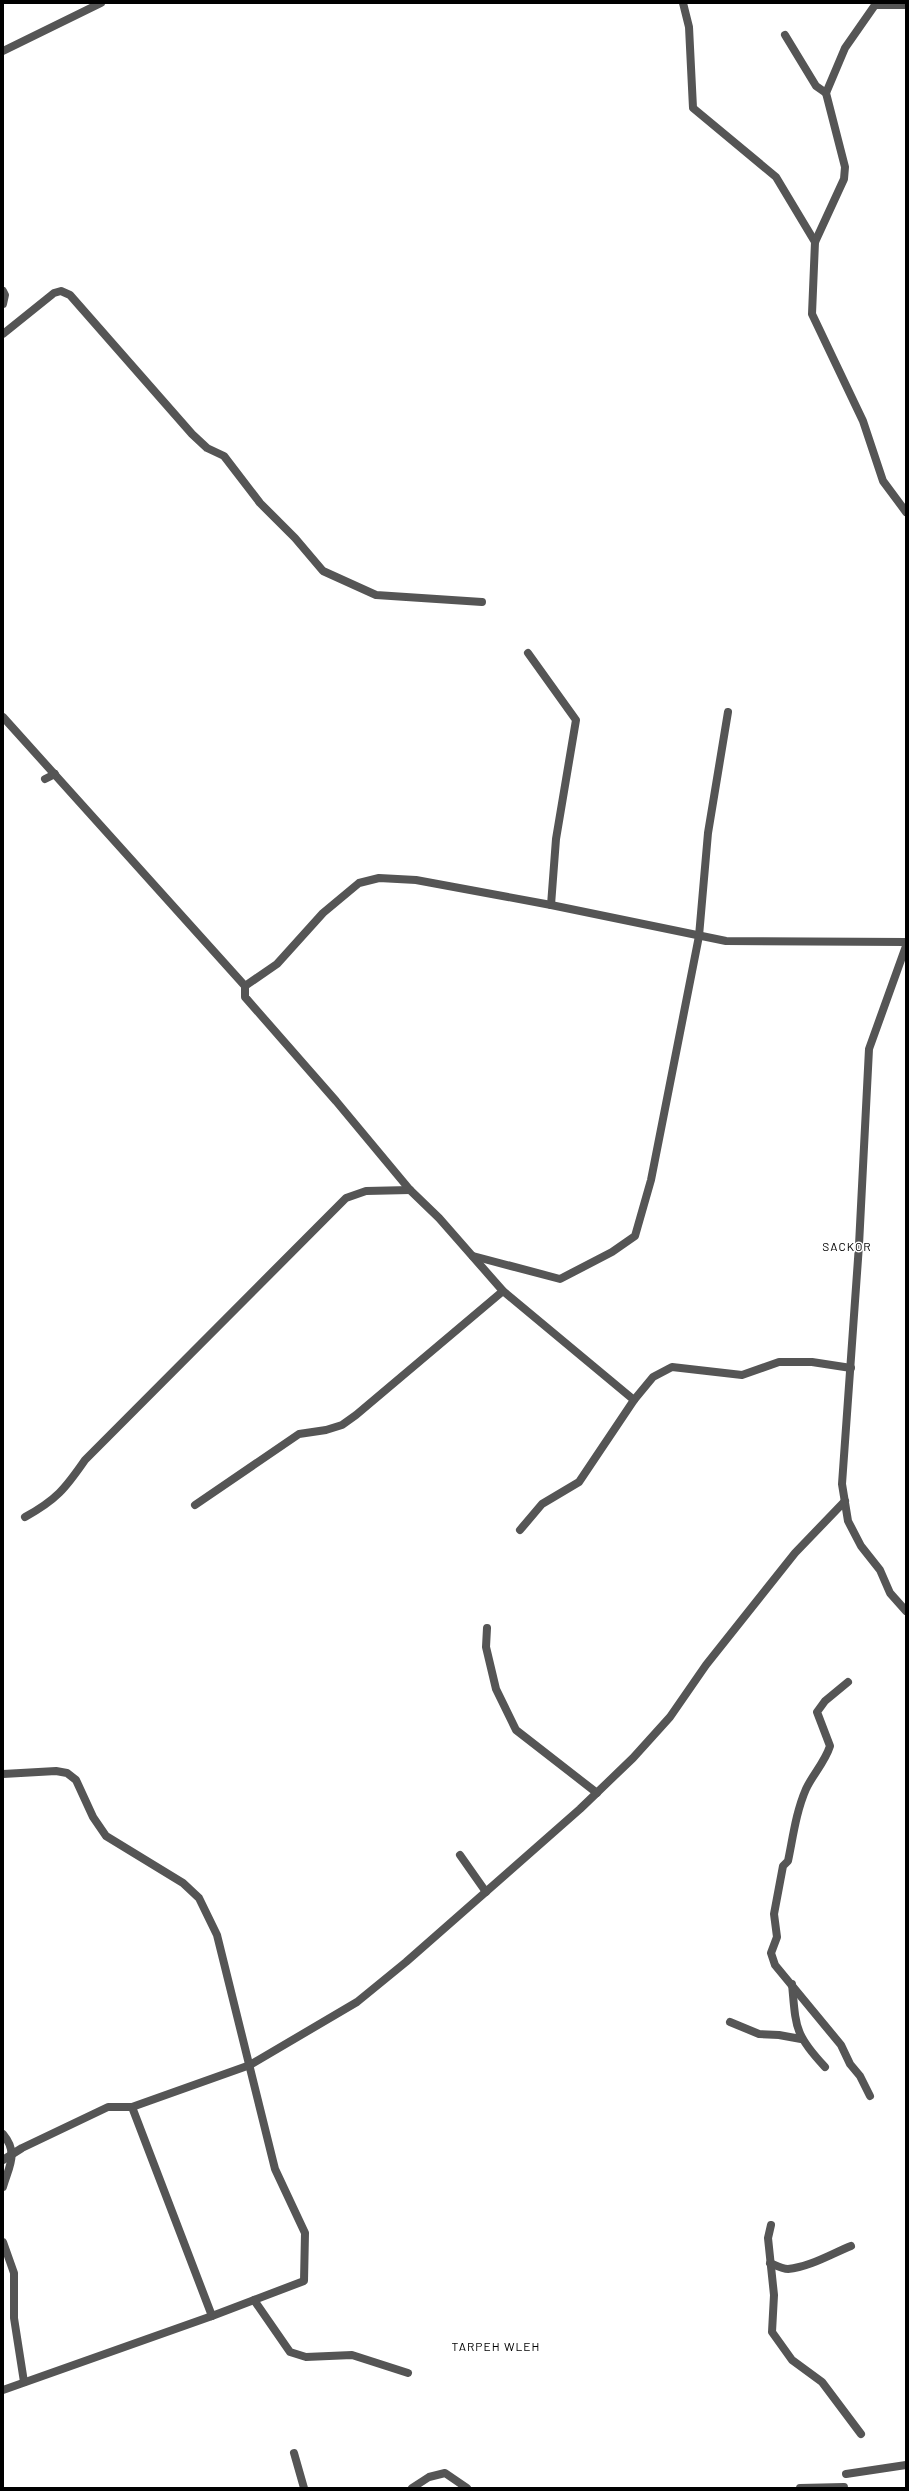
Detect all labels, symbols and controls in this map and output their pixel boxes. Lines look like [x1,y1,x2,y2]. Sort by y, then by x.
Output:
district label: SACKOR [822,1239,872,1253]
district label: TARPEH WLEH [452,2339,540,2353]

